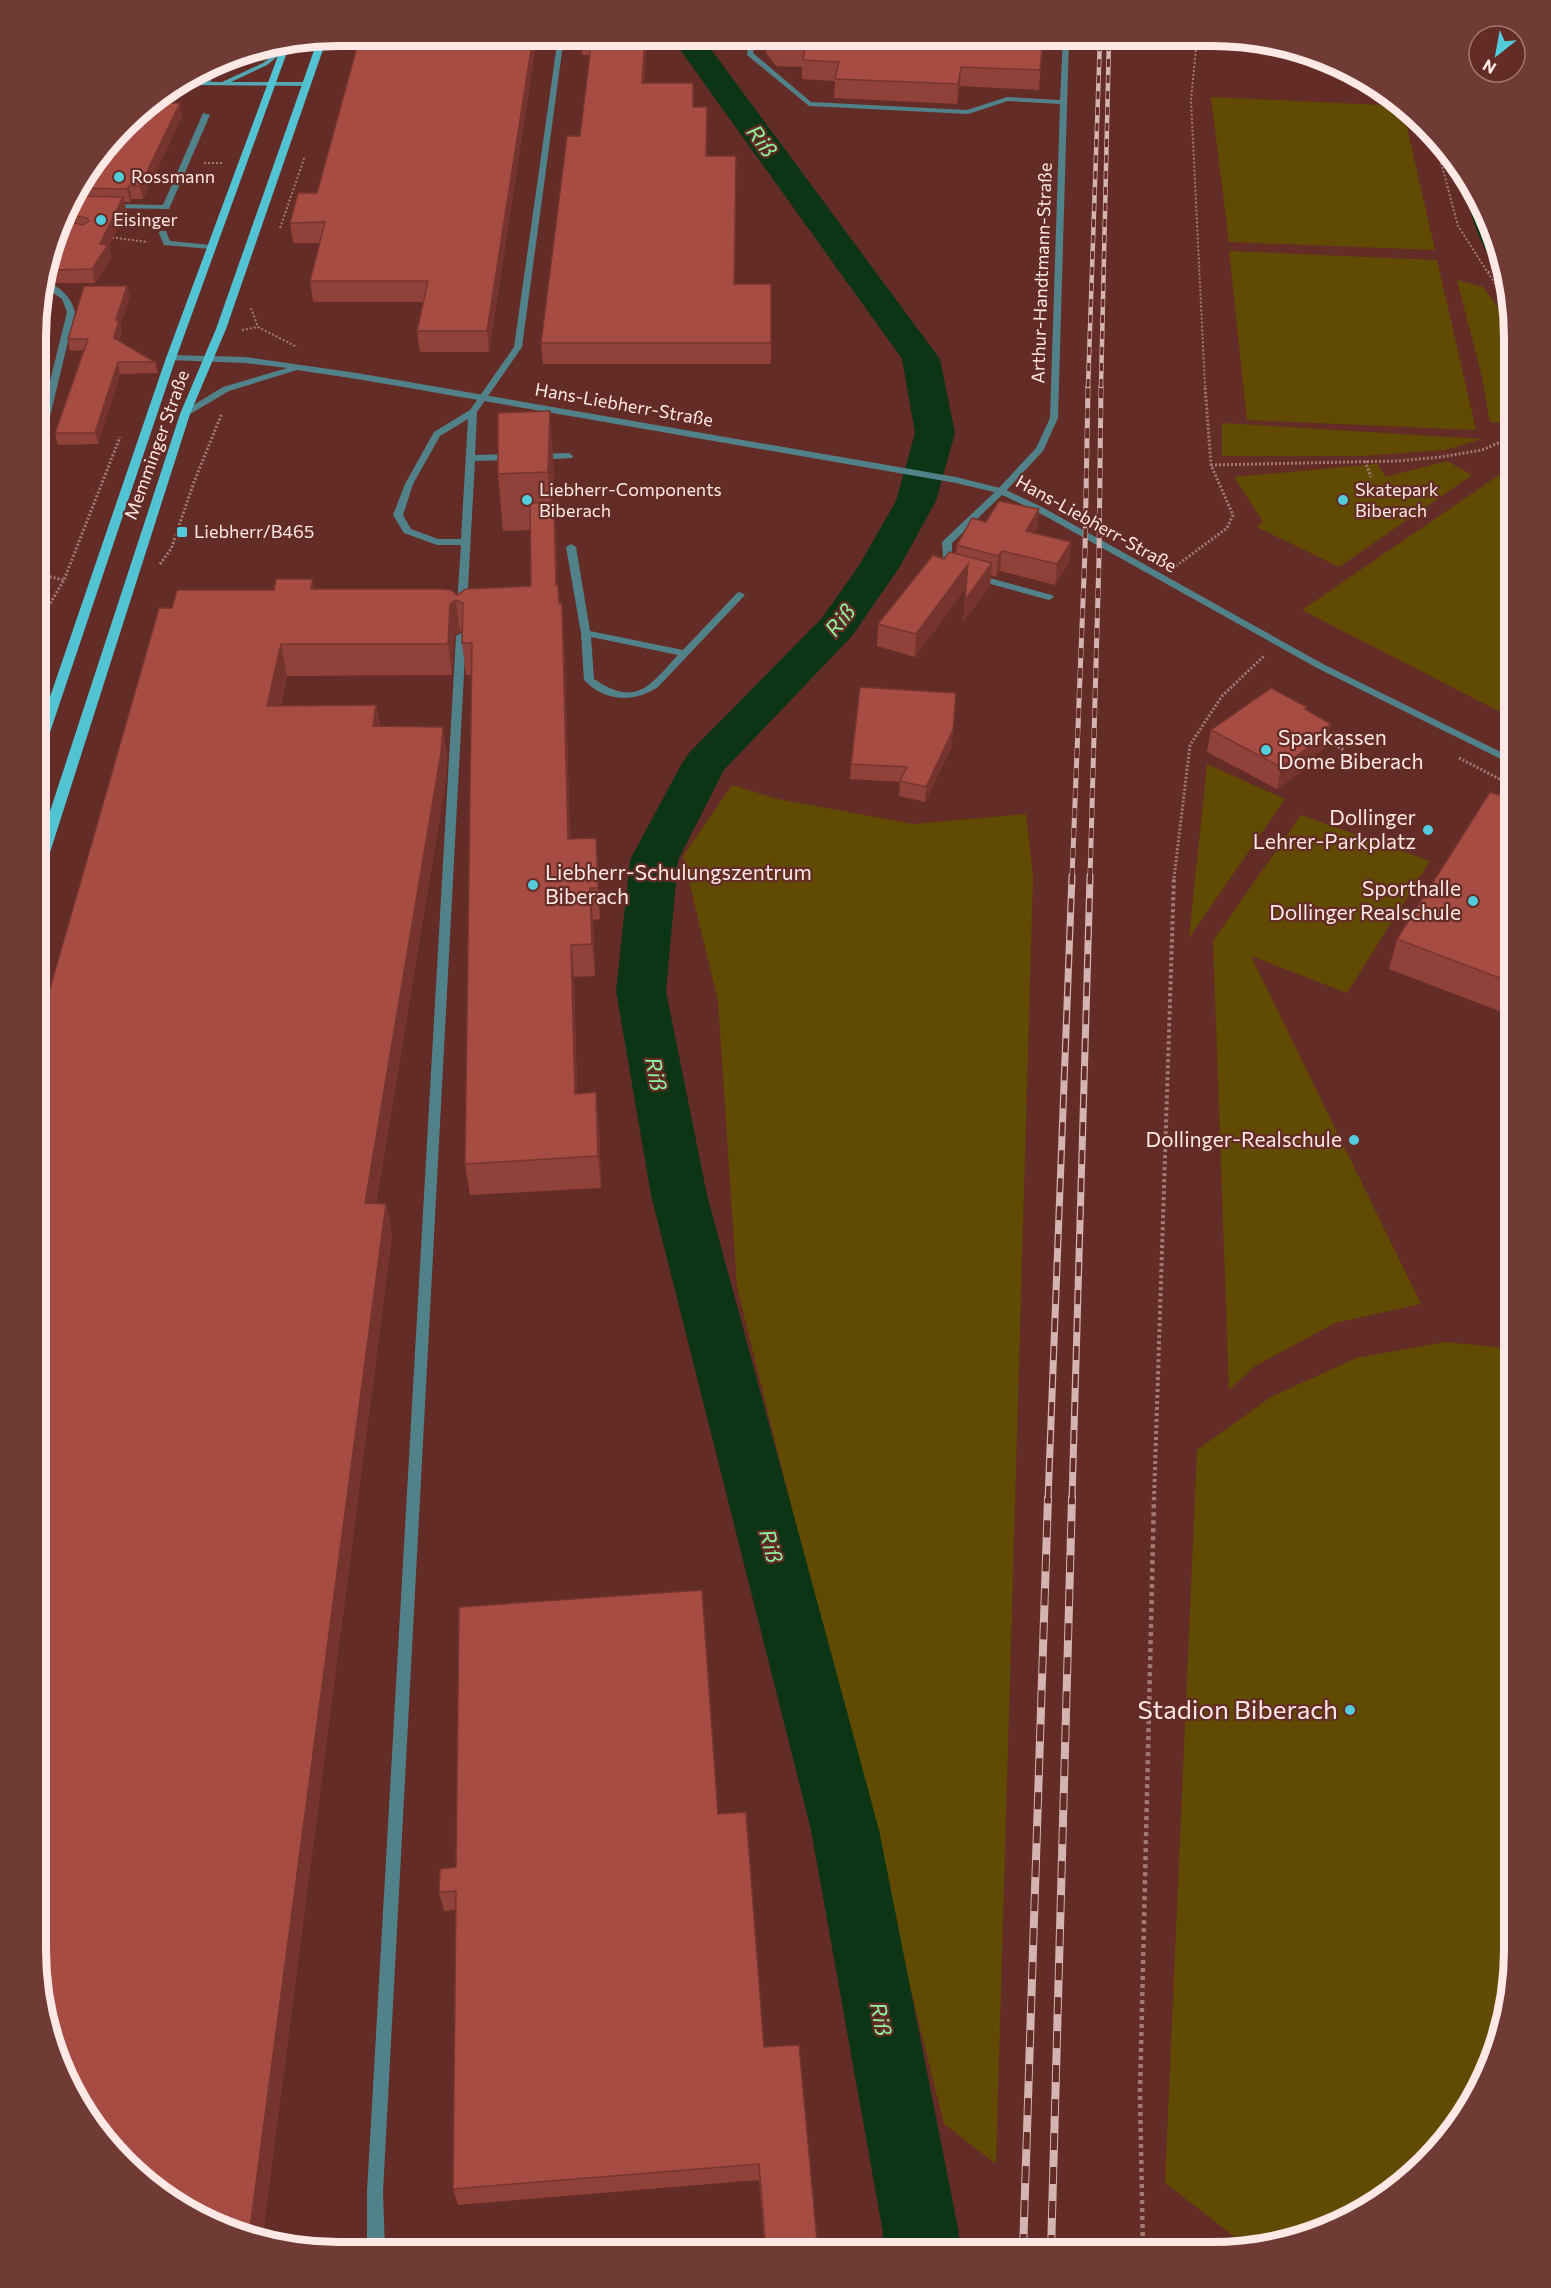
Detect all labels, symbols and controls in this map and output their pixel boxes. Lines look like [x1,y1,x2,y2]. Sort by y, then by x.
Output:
north arrow [1467,24,1527,84]
text: N [1479,56,1499,79]
water label: Riß [742,119,783,162]
street label: Arthur-Handtmann-Straße [1026,162,1056,384]
place label: Rossmann [131,165,215,187]
marker: Rossmann [112,170,126,184]
place label: Eisinger [113,208,178,230]
marker: Eisinger [94,213,108,227]
street label: Memminger Straße [119,367,193,522]
street label: Hans-Liebherr-Straße [533,378,715,431]
street label: Hans-Liebherr-Straße [1012,470,1181,576]
place label: Liebherr-Components Biberach [539,478,722,521]
place label: Skatepark Biberach [1355,478,1439,521]
marker: Liebherr-Components Biberach [520,493,534,507]
marker: Skatepark Biberach [1336,493,1350,507]
place label: Liebherr/B465 [194,520,314,542]
marker: Liebherr/B465 [175,525,189,539]
water label: Riß [819,598,861,641]
place label: Sparkassen Dome Biberach [1278,724,1423,773]
marker: Sparkassen Dome Biberach [1259,743,1273,757]
place label: Dollinger Lehrer-Parkplatz [1253,804,1416,853]
marker: Dollinger Lehrer-Parkplatz [1421,823,1435,837]
place label: Liebherr-Schulungszentrum Biberach [545,859,812,908]
place label: Sporthalle Dollinger Realschule [1269,875,1461,924]
marker: Liebherr-Schulungszentrum Biberach [526,878,540,892]
marker: Sporthalle Dollinger Realschule [1466,894,1480,908]
water label: Riß [640,1055,673,1093]
place label: Dollinger-Realschule [1145,1126,1342,1151]
marker: Dollinger-Realschule [1347,1133,1361,1147]
water label: Riß [754,1526,789,1566]
place label: Stadion Biberach [1138,1693,1338,1724]
marker: Stadion Biberach [1343,1703,1357,1717]
water label: Riß [865,2000,898,2038]

